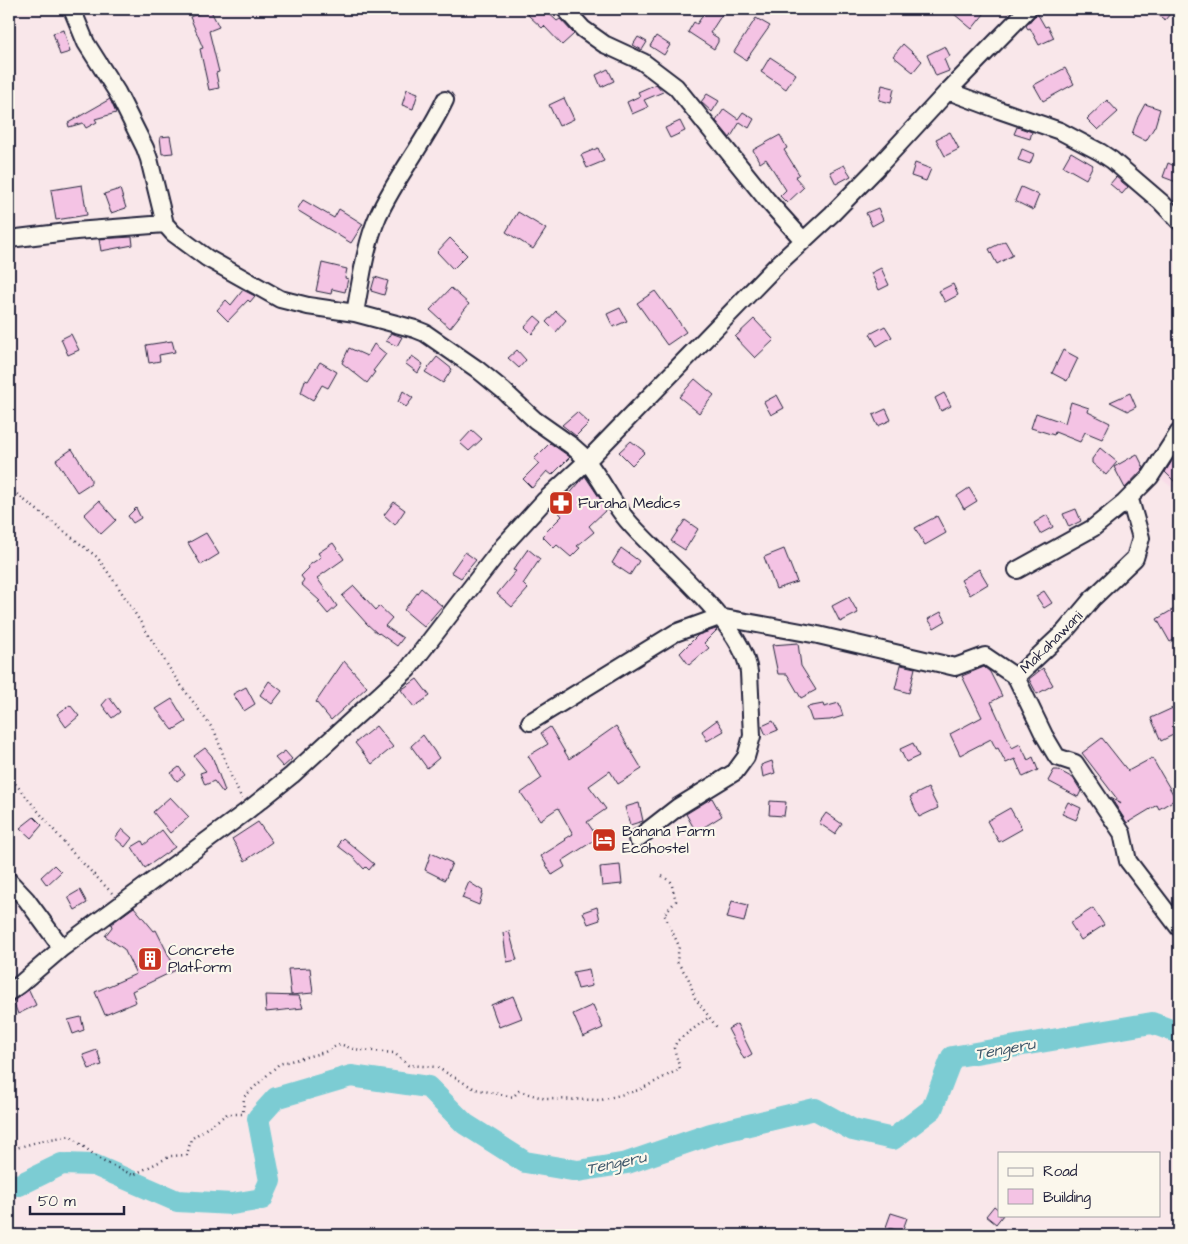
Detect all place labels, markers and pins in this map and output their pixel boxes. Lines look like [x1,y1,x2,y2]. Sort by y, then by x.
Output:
pharmacy icon: Furaha Medics [548,490,574,516]
place label: Furaha Medics [578,493,681,514]
place label: Banana Farm Ecohostel [622,821,715,859]
hotel icon: Banana Farm Ecohostel [591,827,617,853]
place label: Concrete Platform [168,940,235,978]
building icon: Concrete Platform [137,946,163,972]

